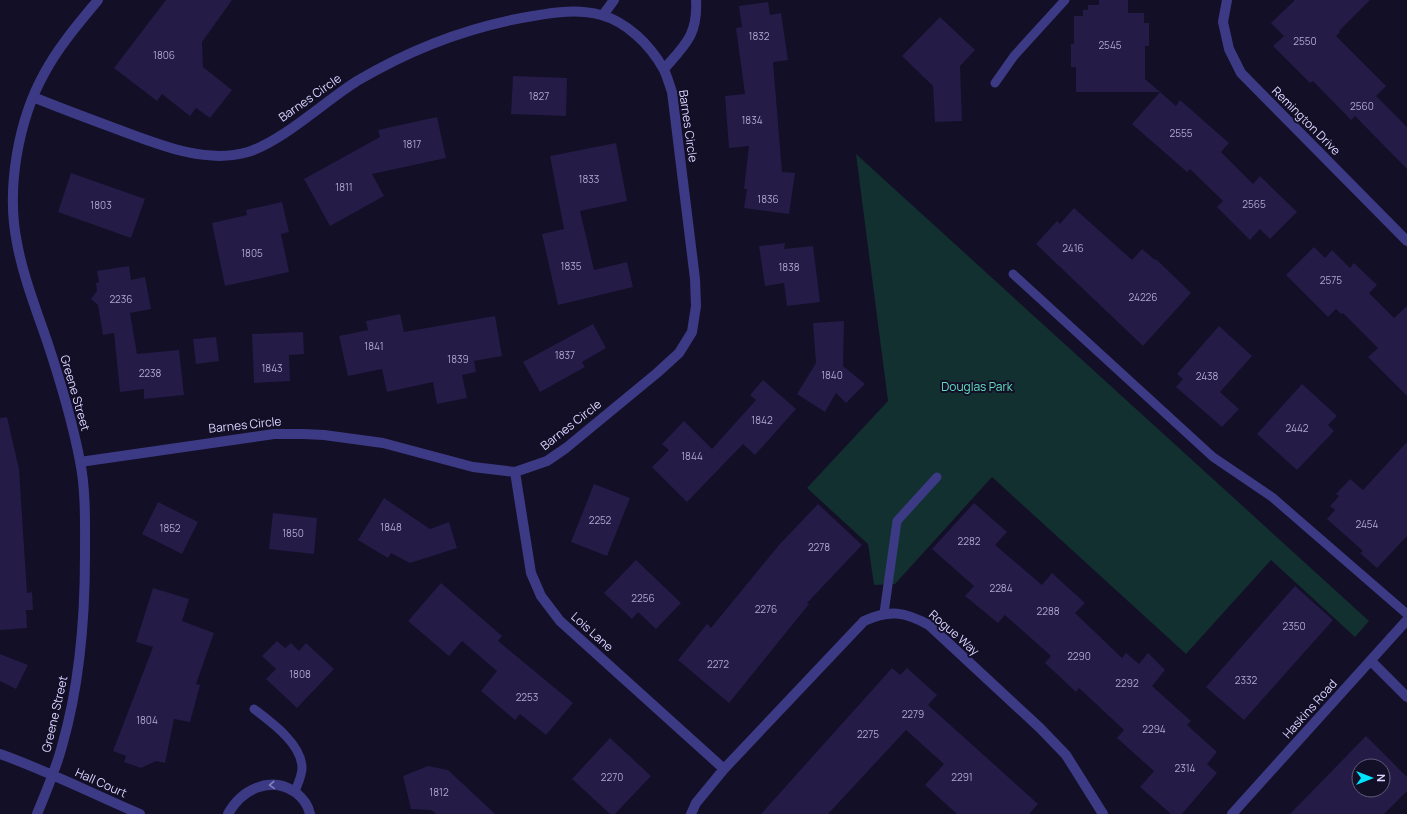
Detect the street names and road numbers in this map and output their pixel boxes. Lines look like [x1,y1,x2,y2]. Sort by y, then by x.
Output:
street label: Barnes Circle [275,70,345,125]
street label: Remington Drive [1268,83,1344,159]
street label: Barnes Circle [675,89,702,163]
street label: Greene Street [57,353,94,433]
street label: Barnes Circle [537,395,605,454]
street label: Barnes Circle [208,412,282,437]
street label: Rogue Way [925,606,984,660]
street label: Lois Lane [567,608,617,655]
street label: Greene Street [37,674,72,754]
street label: Haskins Road [1278,675,1341,742]
street label: Hall Court [73,764,130,802]

